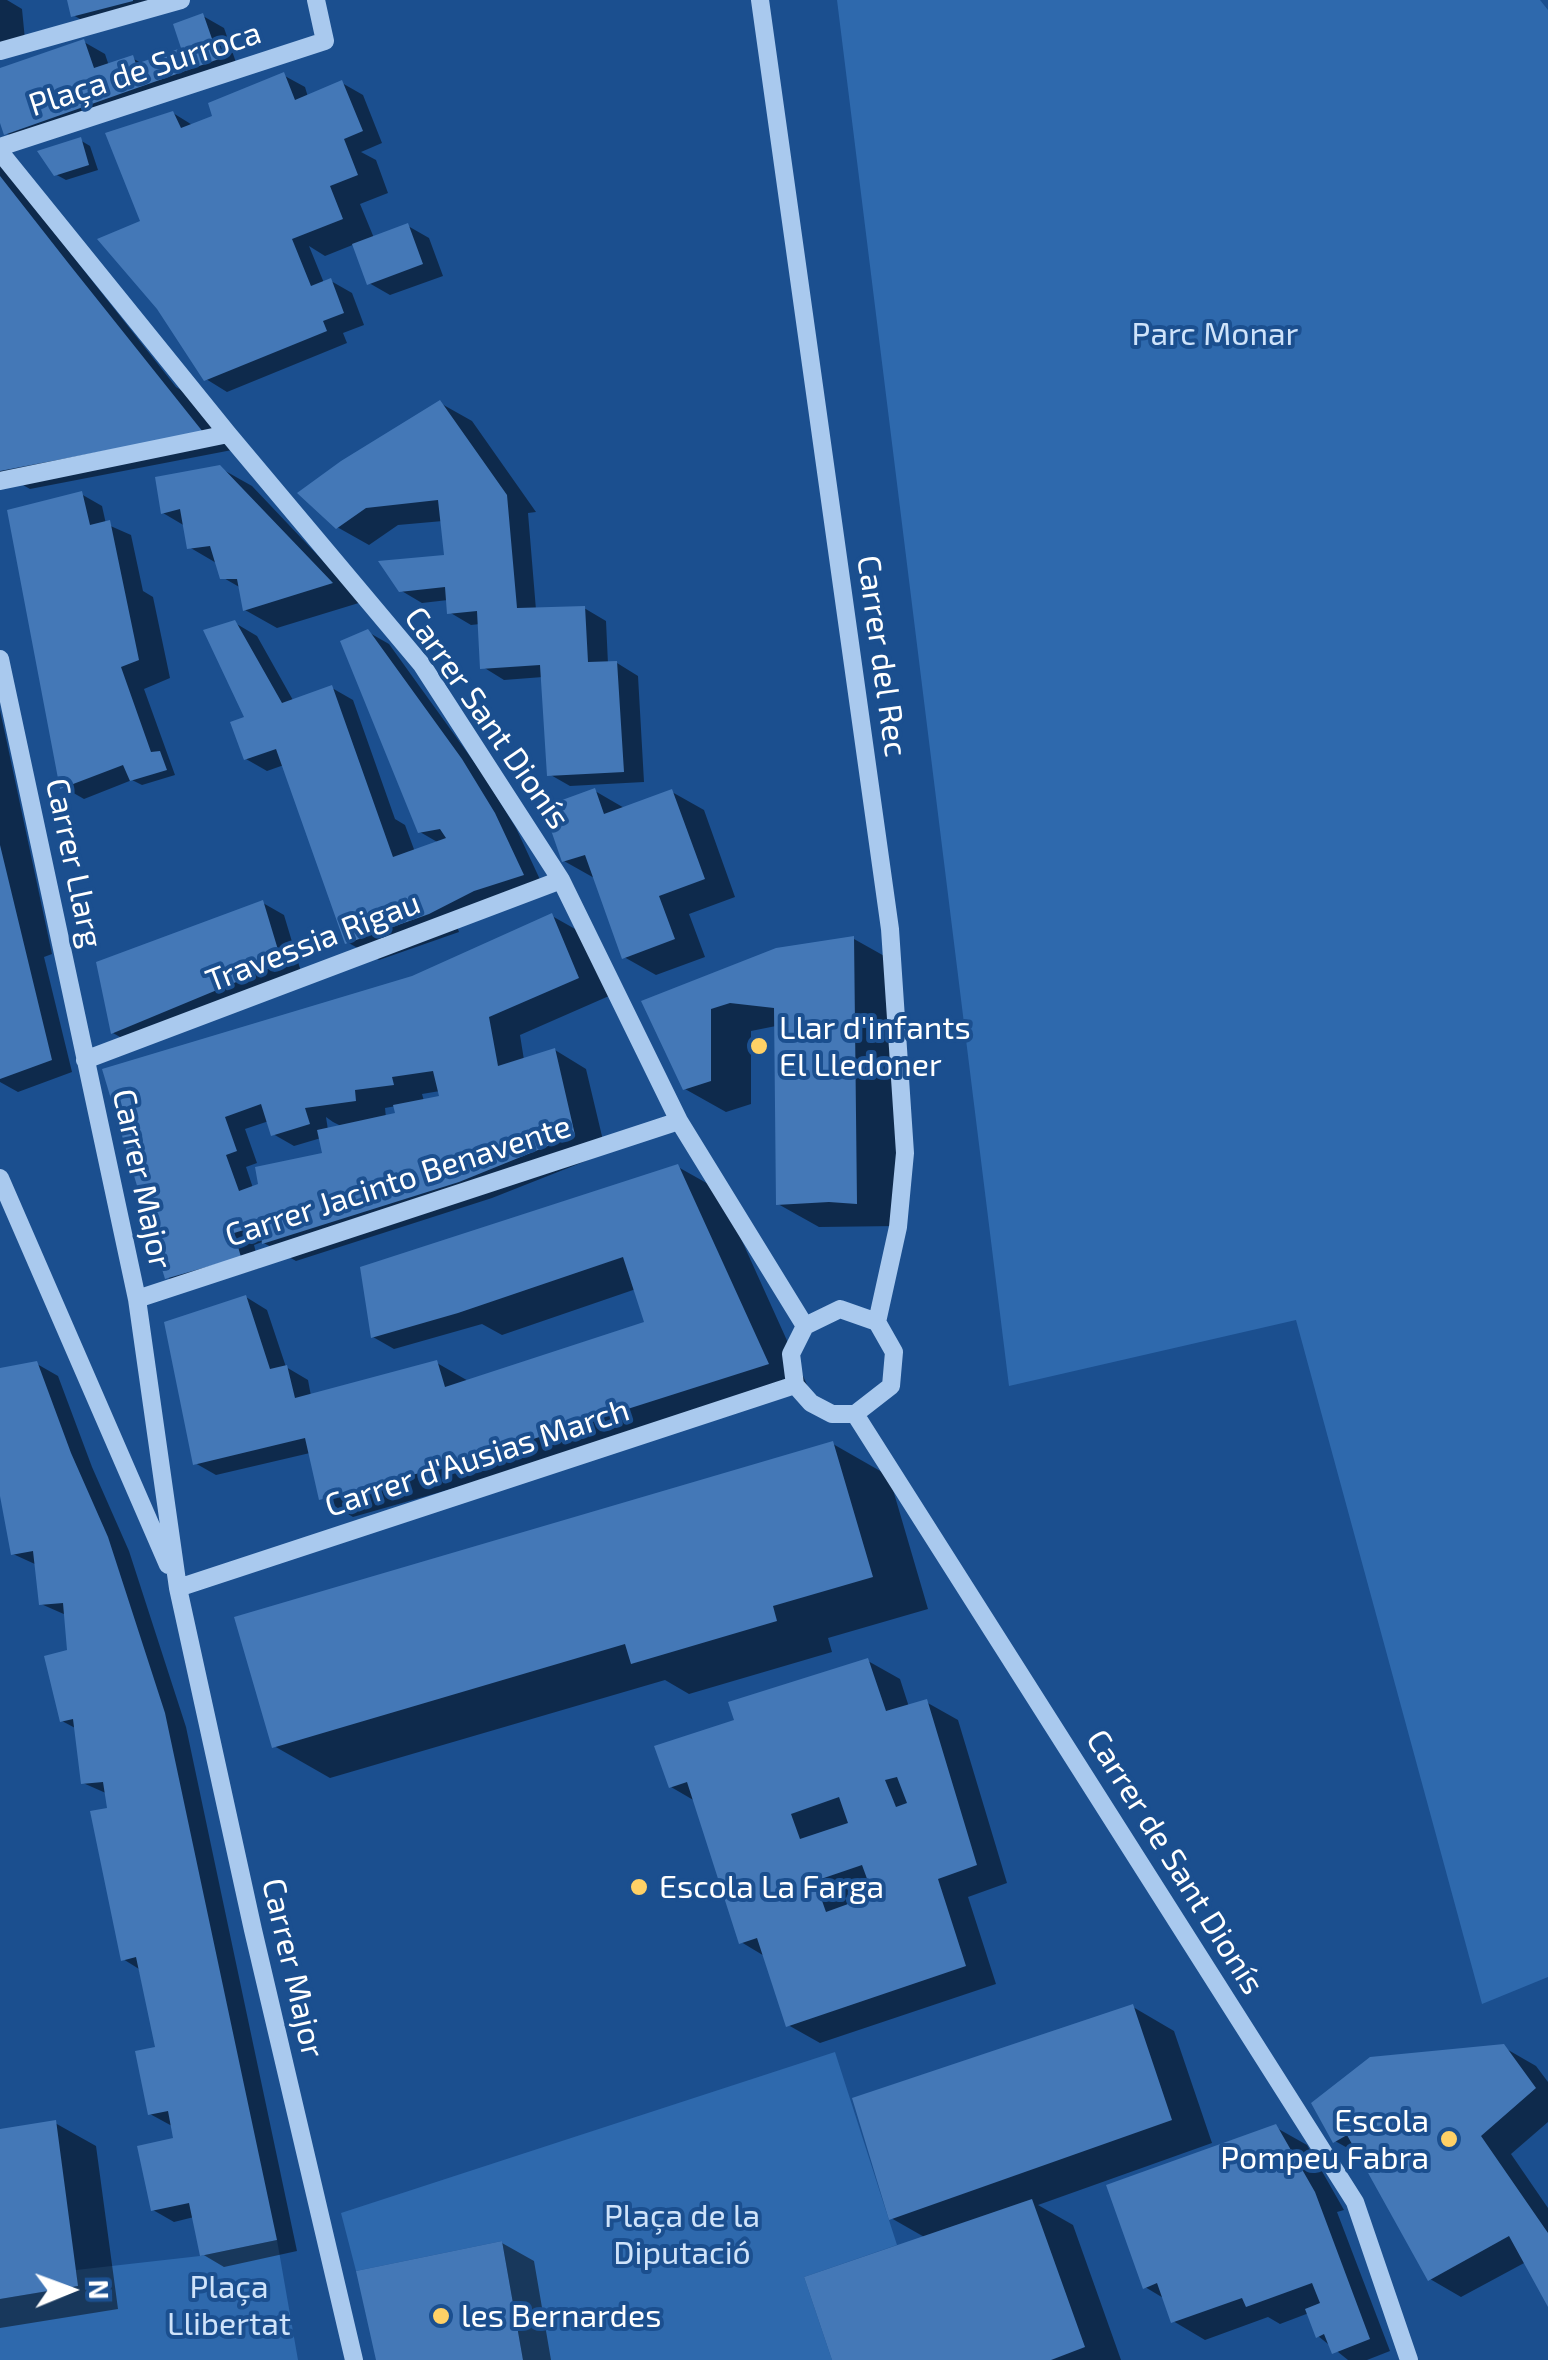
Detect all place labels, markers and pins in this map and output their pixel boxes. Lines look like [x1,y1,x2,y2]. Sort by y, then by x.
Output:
place label: Llar d'infants El Lledoner [779,1009,971,1084]
marker: Llar d'infants El Lledoner [748,1035,770,1057]
place label: Escola La Farga [659,1868,884,1906]
marker: Escola La Farga [628,1876,650,1898]
place label: Escola Pompeu Fabra [1220,2102,1429,2177]
marker: Escola Pompeu Fabra [1438,2128,1460,2150]
place label: les Bernardes [461,2297,661,2335]
marker: les Bernardes [430,2305,452,2327]

